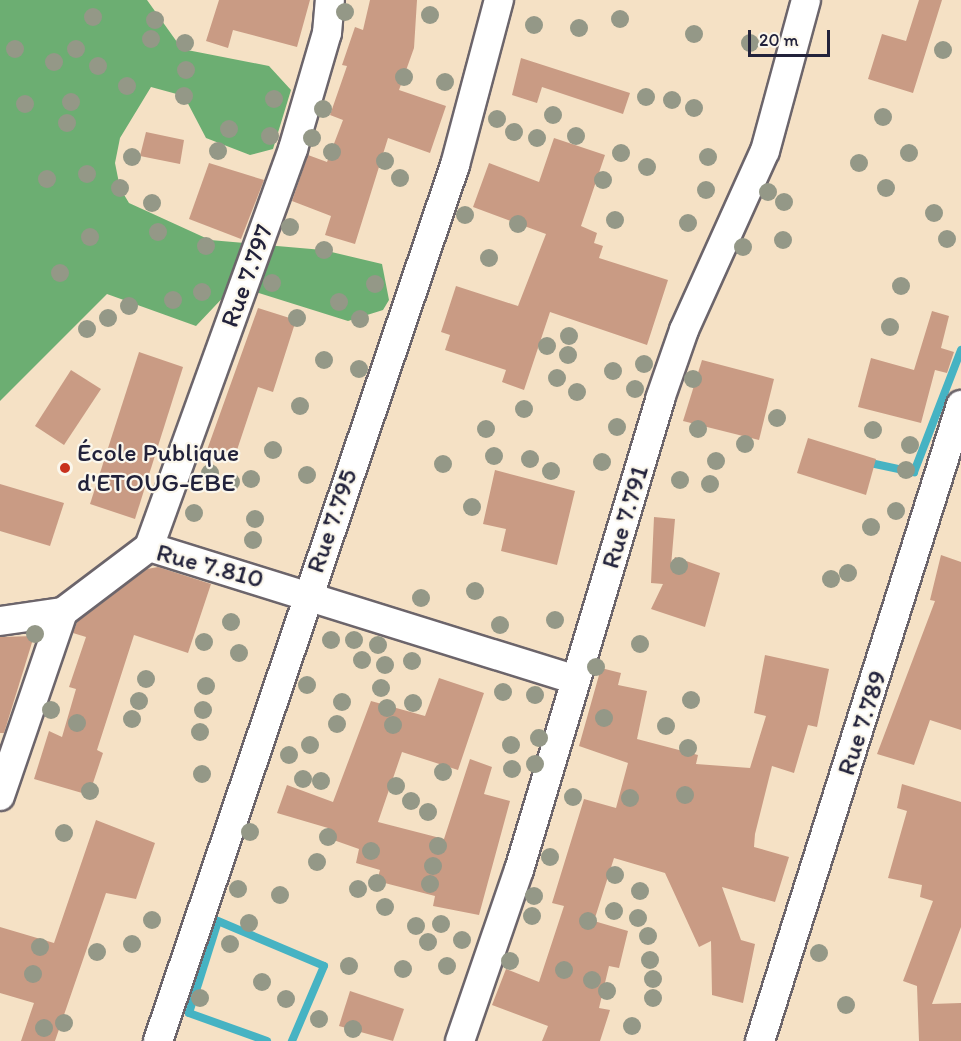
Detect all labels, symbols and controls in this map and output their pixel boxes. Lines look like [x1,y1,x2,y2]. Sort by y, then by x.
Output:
scale bar [751,18,834,56]
text: 20 m [759,29,799,51]
street label: Rue 7.797 [214,220,280,332]
place label: École Publique d'ETOUG-EBE [77,437,239,498]
marker: École Publique d'ETOUG-EBE [58,461,72,475]
street label: Rue 7.791 [595,462,655,572]
street label: Rue 7.795 [300,465,364,577]
street label: Rue 7.810 [153,537,267,595]
street label: Rue 7.789 [830,667,894,779]

